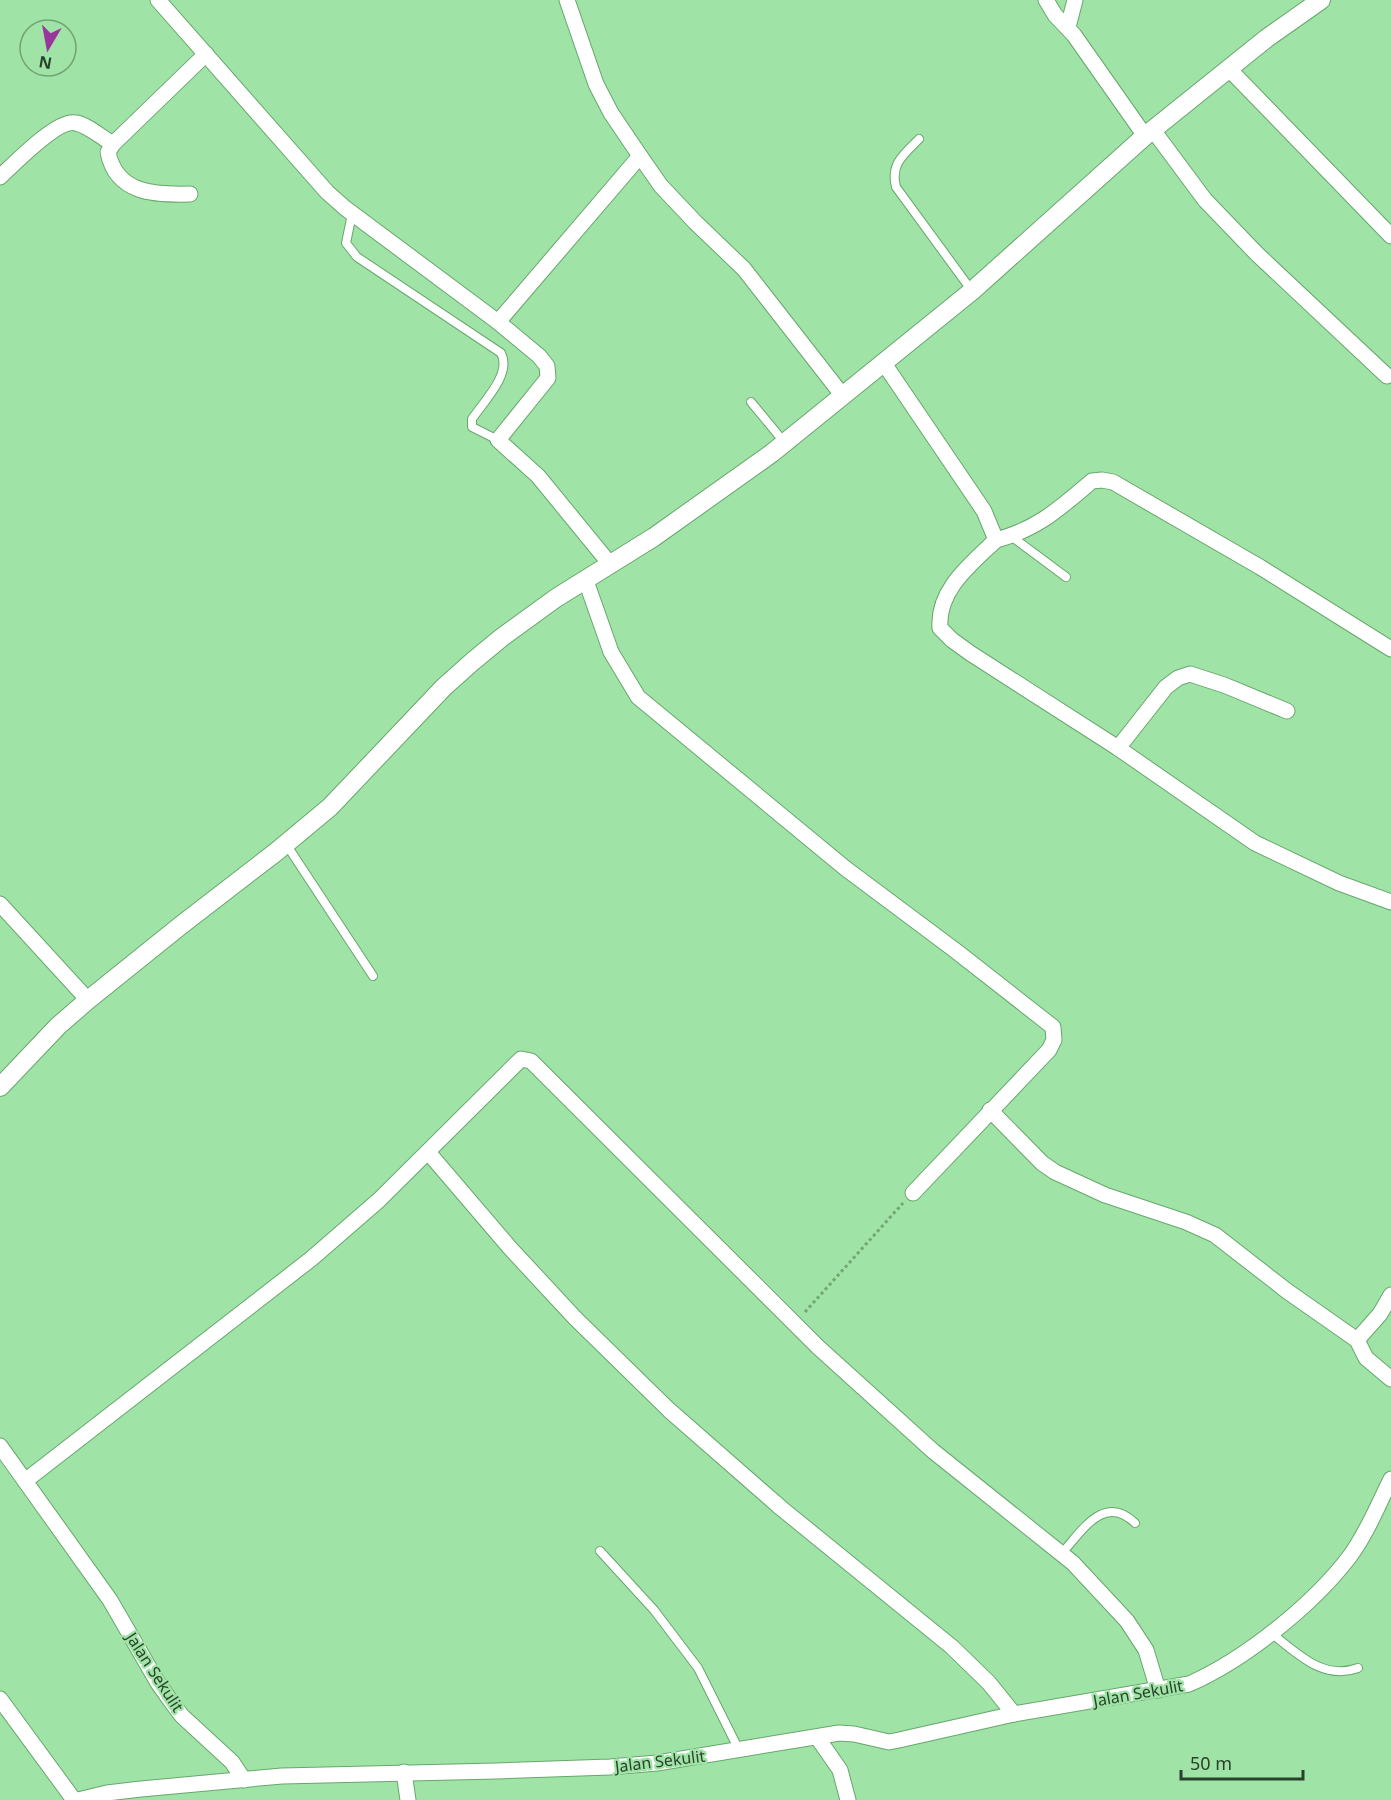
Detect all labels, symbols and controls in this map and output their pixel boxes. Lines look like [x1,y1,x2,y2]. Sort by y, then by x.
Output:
north arrow [18,18,78,78]
text: N [37,51,54,75]
street label: Jalan Sekulit [120,1626,189,1716]
street label: Jalan Sekulit [1089,1674,1185,1712]
scale bar [1181,1743,1302,1781]
street label: Jalan Sekulit [612,1745,707,1778]
text: 50 m [1190,1751,1232,1775]

